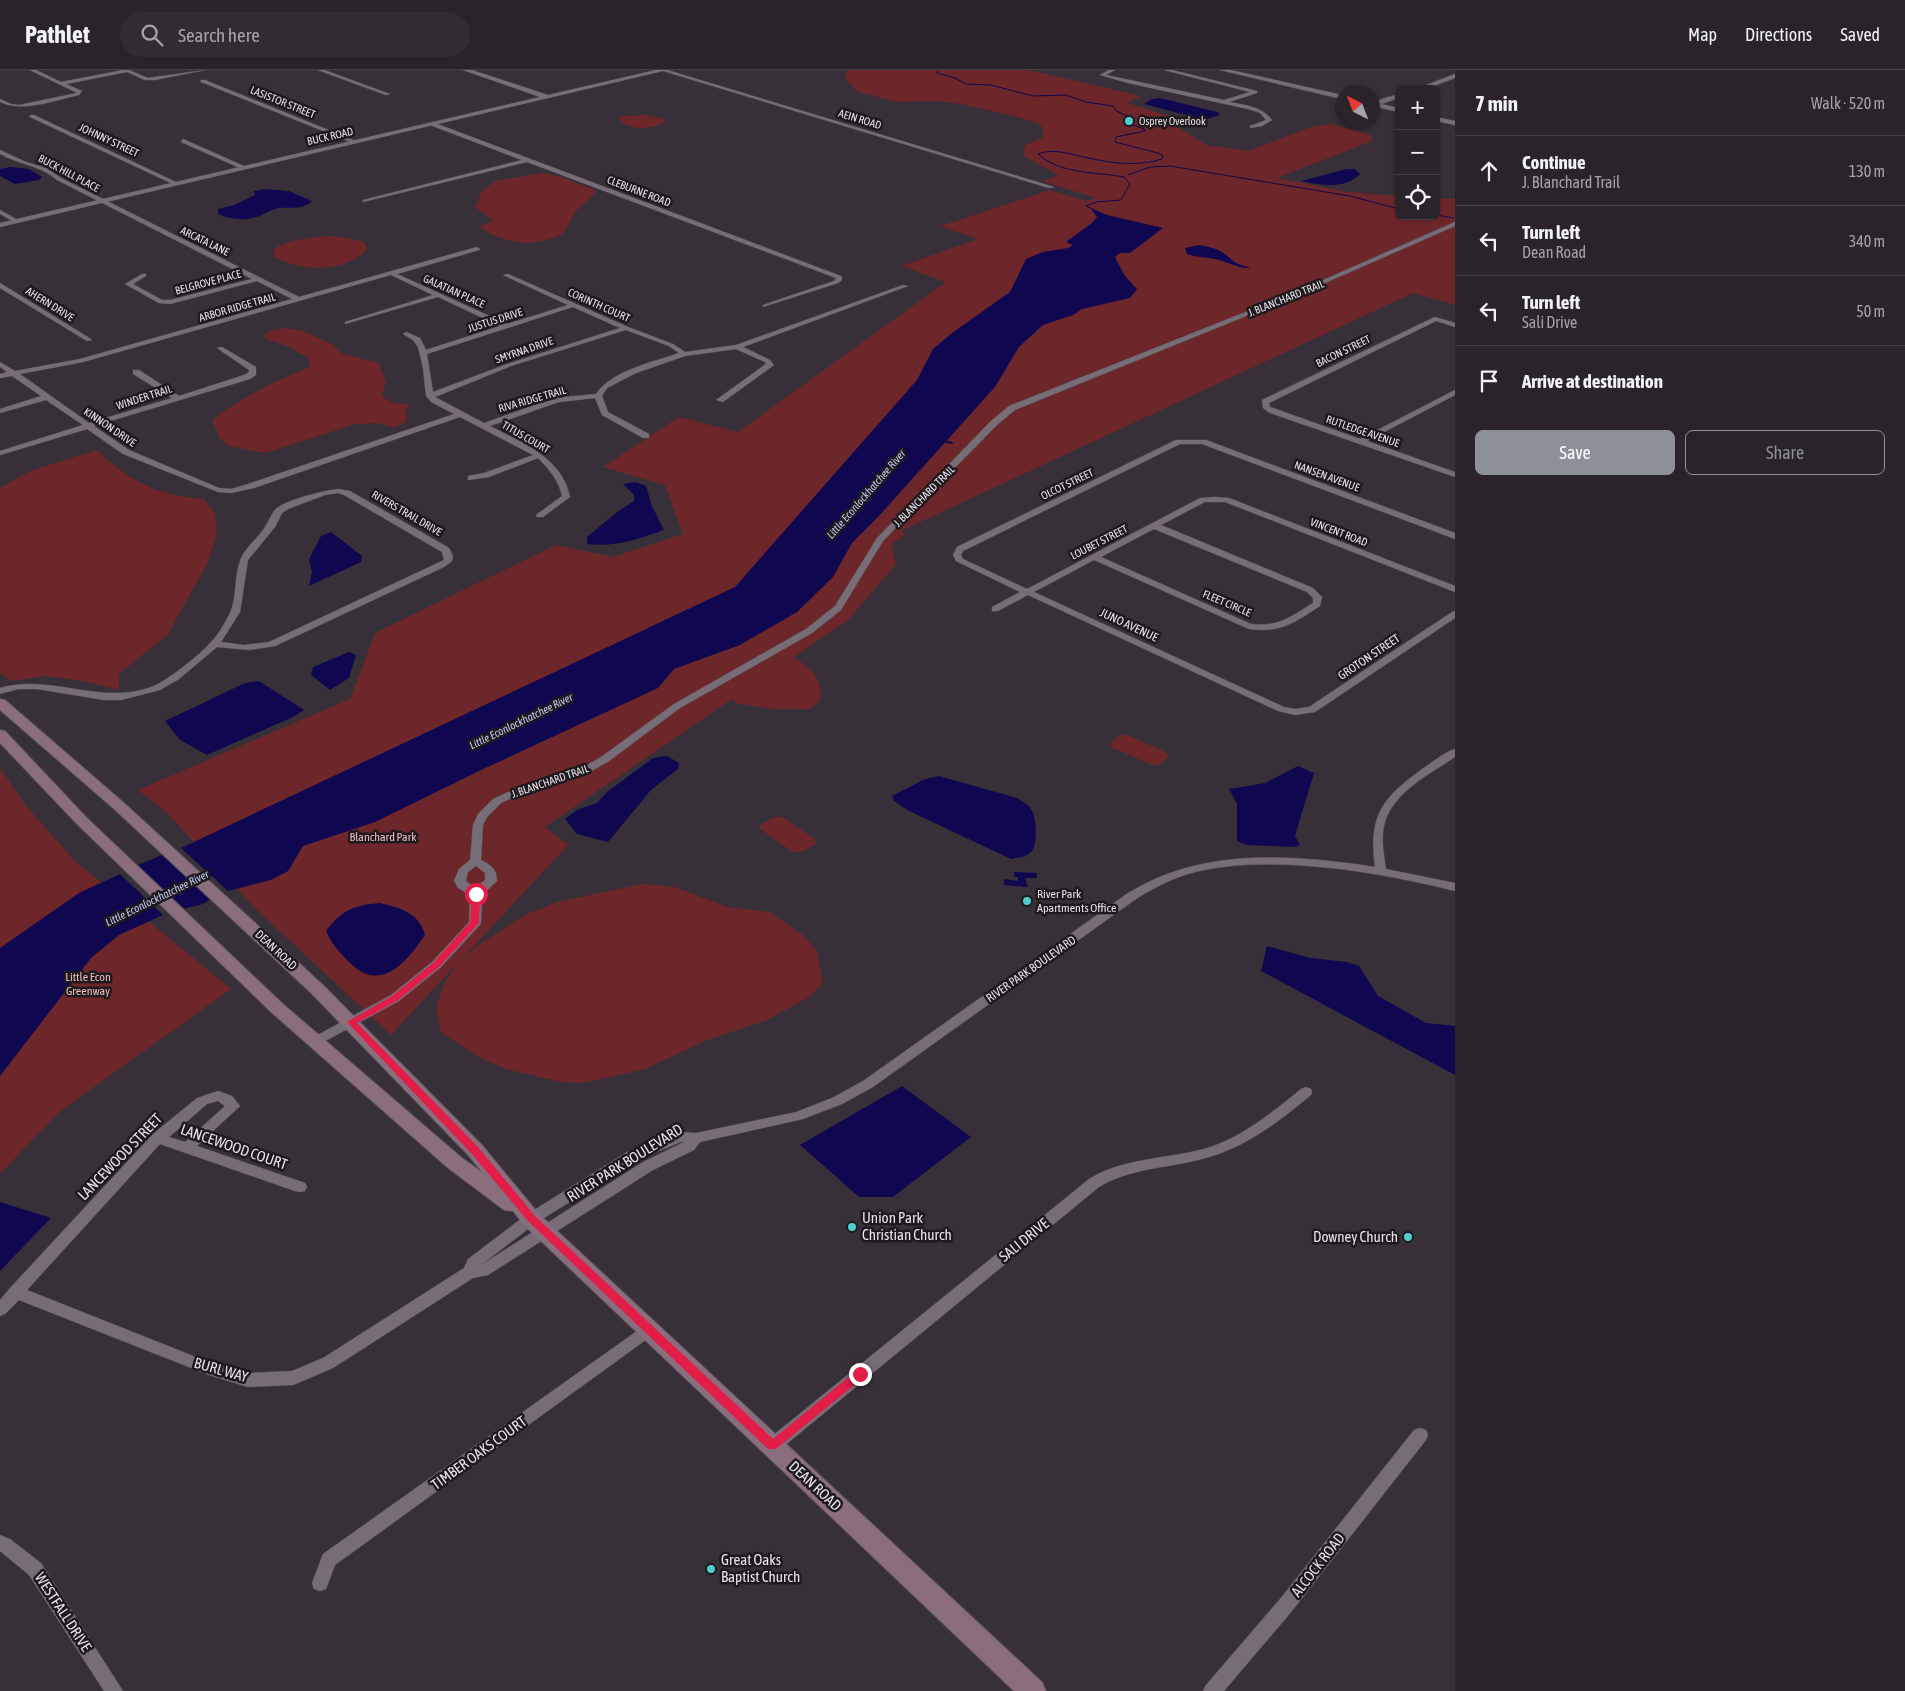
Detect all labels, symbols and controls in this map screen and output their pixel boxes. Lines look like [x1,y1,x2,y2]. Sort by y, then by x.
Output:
search box [120,12,470,57]
text: Pathlet [25,21,90,48]
icon: search [138,21,166,49]
text: Search here [178,24,260,46]
text: Map [1688,24,1717,45]
text: Directions [1745,24,1812,45]
text: Saved [1840,24,1880,45]
street label: LASISTOR STREET [249,84,317,121]
north arrow [1335,85,1380,130]
map controls [1395,85,1440,220]
button: + [1395,85,1440,130]
text: 7 min [1475,91,1518,115]
text: Walk · 520 m [1811,94,1885,112]
street label: AEIN ROAD [837,107,883,131]
marker: Osprey Overlook [1123,115,1135,127]
place label: Osprey Overlook [1139,115,1206,127]
street label: JOHNNY STREET [77,121,141,159]
street label: BUCK ROAD [306,125,354,147]
button: − [1395,130,1440,175]
text: Continue [1522,151,1586,173]
street label: BUCK HILL PLACE [36,152,102,194]
icon: ahead [1475,157,1503,185]
text: 130 m [1849,162,1885,180]
street label: CLEBURNE ROAD [606,173,672,209]
text: J. Blanchard Trail [1522,173,1620,191]
button: locate [1395,175,1440,220]
text: Turn left [1522,221,1580,243]
street label: ARCATA LANE [179,224,232,258]
icon: left [1475,227,1503,255]
text: 340 m [1849,232,1885,250]
text: Dean Road [1522,243,1586,261]
street label: BELGROVE PLACE [174,267,243,297]
street label: GALATIAN PLACE [421,272,487,310]
street label: J. BLANCHARD TRAIL [1246,277,1326,319]
street label: AHERN DRIVE [24,284,77,324]
street label: CORINTH COURT [566,286,632,324]
street label: ARBOR RIDGE TRAIL [197,290,277,324]
text: Turn left [1522,291,1580,313]
icon: left [1475,297,1503,325]
text: 50 m [1856,302,1885,320]
street label: JUSTUS DRIVE [466,305,524,334]
text: Sali Drive [1522,313,1577,331]
street label: BACON STREET [1314,333,1372,369]
street label: SMYRNA DRIVE [494,334,555,365]
icon: arrive [1475,367,1503,395]
text: Arrive at destination [1522,370,1663,392]
street label: WINDER TRAIL [115,382,174,412]
street label: RIVA RIDGE TRAIL [497,383,568,414]
street label: KINNON DRIVE [82,405,139,449]
street label: RUTLEDGE AVENUE [1325,413,1402,449]
street label: TITUS COURT [500,419,552,456]
button: Save [1475,430,1675,475]
button: Share [1685,430,1885,475]
water label: Little Econlockhatchee River [824,447,908,541]
street label: NANSEN AVENUE [1293,459,1362,493]
street label: J. BLANCHARD TRAIL [891,463,957,529]
street label: OLCOT STREET [1039,466,1095,502]
street label: RIVERS TRAIL DRIVE [370,488,444,538]
street label: VINCENT ROAD [1309,516,1369,548]
street label: LOUBET STREET [1069,522,1130,561]
street label: FLEET CIRCLE [1201,587,1253,619]
street label: JUNO AVENUE [1098,605,1160,645]
street label: GROTON STREET [1335,631,1403,683]
water label: Little Econlockhatchee River [467,690,575,751]
street label: J. BLANCHARD TRAIL [510,762,591,800]
park label: Blanchard Park [349,830,417,844]
water label: Little Econlockhatchee River [103,867,211,928]
route start [465,883,488,906]
place label: River Park Apartments Office [1037,887,1116,915]
marker: River Park Apartments Office [1021,895,1033,907]
street label: DEAN ROAD [252,927,300,973]
street label: RIVER PARK BOULEVARD [983,933,1079,1005]
park label: Little Econ Greenway [65,970,111,998]
street label: LANCEWOOD STREET [74,1110,165,1203]
street label: LANCEWOOD COURT [178,1120,290,1173]
street label: RIVER PARK BOULEVARD [564,1120,686,1205]
place label: Union Park Christian Church [862,1209,952,1243]
street label: SALI DRIVE [995,1214,1052,1265]
marker: Union Park Christian Church [846,1221,858,1233]
place label: Downey Church [1313,1228,1398,1245]
marker: Downey Church [1402,1231,1414,1243]
street label: BURL WAY [192,1354,250,1385]
route end [849,1363,872,1386]
street label: TIMBER OAKS COURT [428,1412,530,1493]
street label: DEAN ROAD [786,1457,845,1514]
street label: ALCOCK ROAD [1287,1529,1348,1600]
place label: Great Oaks Baptist Church [721,1551,800,1585]
marker: Great Oaks Baptist Church [705,1563,717,1575]
street label: WESTFALL DRIVE [32,1569,95,1655]

